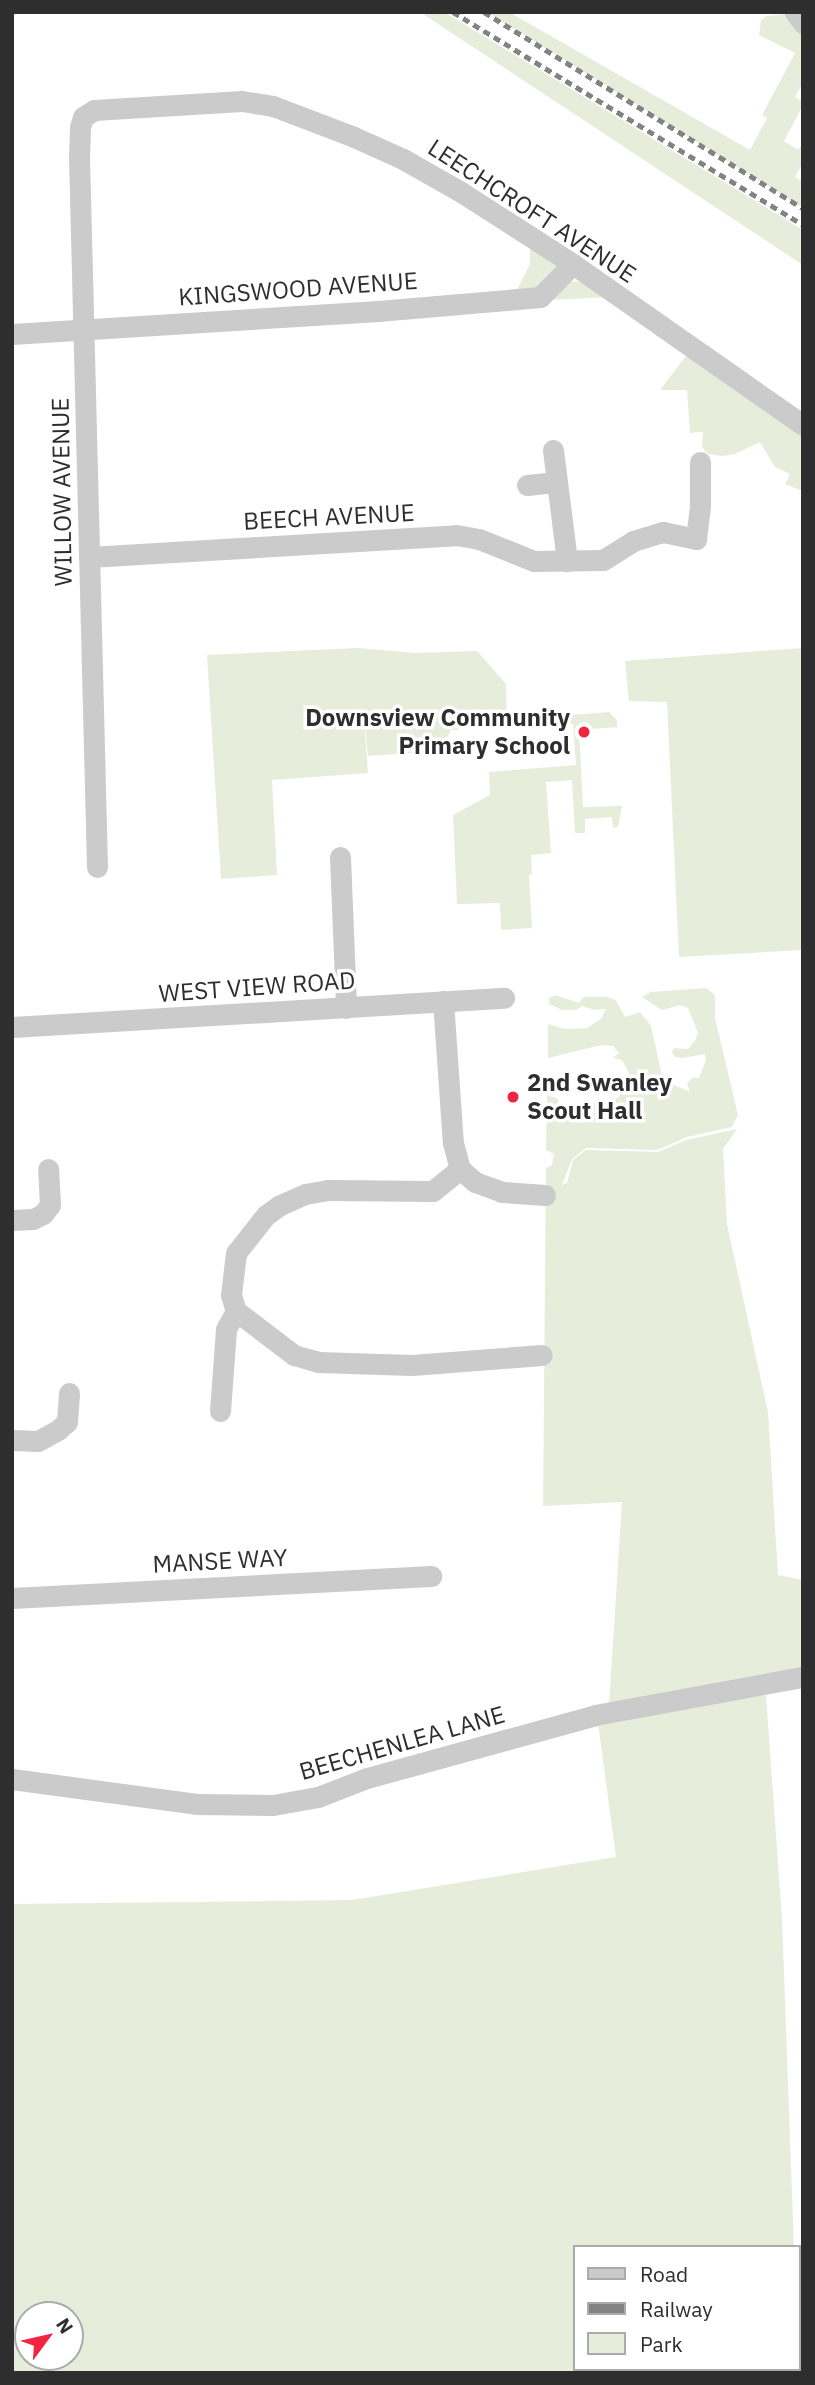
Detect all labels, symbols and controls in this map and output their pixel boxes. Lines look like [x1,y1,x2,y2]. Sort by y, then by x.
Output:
street label: LEECHCROFT AVENUE [423,133,641,289]
street label: KINGSWOOD AVENUE [177,266,419,312]
street label: WILLOW AVENUE [46,397,78,587]
street label: BEECH AVENUE [243,498,415,536]
place label: Downsview Community Primary School [305,704,570,760]
marker: Downsview Community Primary School [576,724,592,740]
street label: WEST VIEW ROAD [158,966,356,1008]
place label: 2nd Swanley Scout Hall [527,1069,672,1125]
marker: 2nd Swanley Scout Hall [505,1089,521,1105]
street label: MANSE WAY [152,1543,288,1579]
street label: BEECHENLEA LANE [296,1700,508,1786]
legend [574,2245,801,2371]
text: Road [640,2260,688,2288]
text: Railway [640,2295,713,2323]
north arrow [14,2301,84,2371]
text: N [51,2313,79,2338]
text: Park [640,2330,683,2358]

